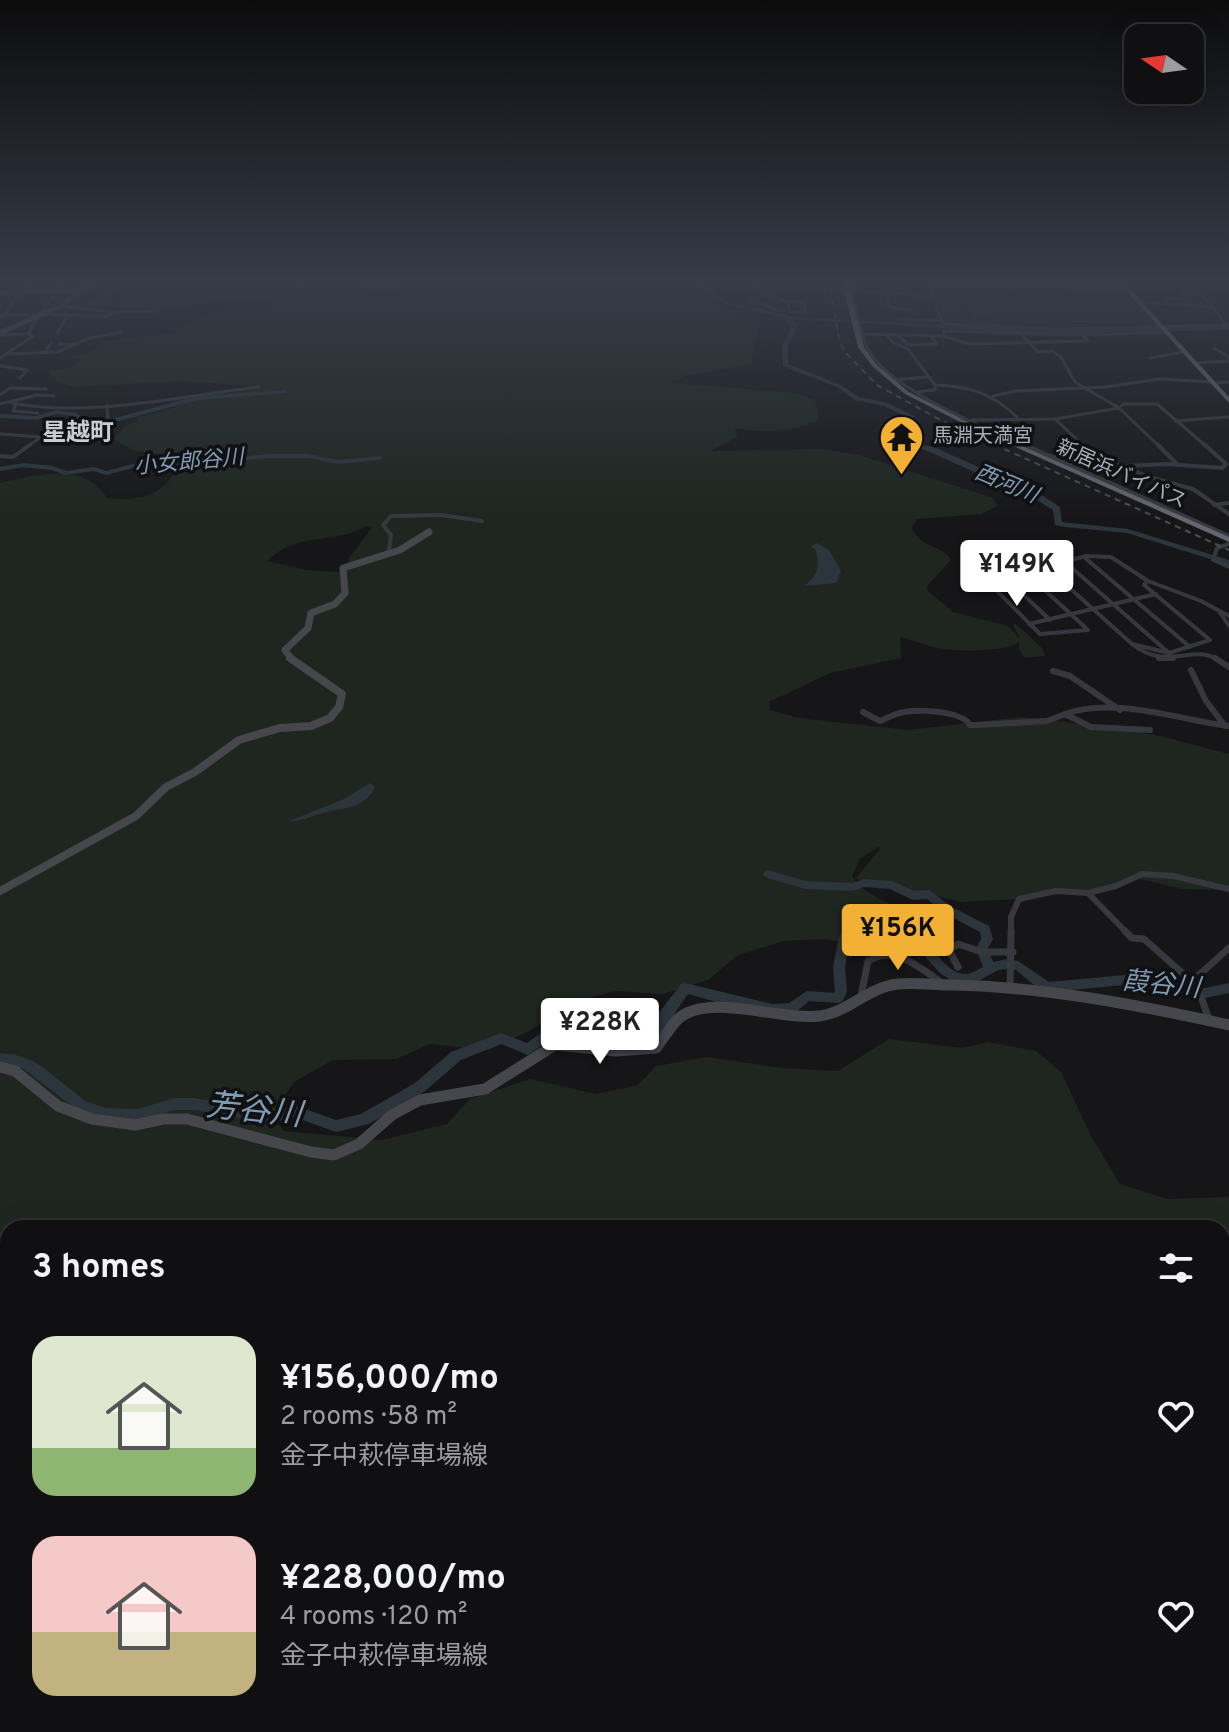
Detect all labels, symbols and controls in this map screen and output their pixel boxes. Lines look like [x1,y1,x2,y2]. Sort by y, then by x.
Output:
north arrow [1124,24,1204,104]
map controls [1124,24,1204,104]
temple icon: 馬淵天満宮 [878,413,926,476]
district label: 星越町 [42,419,114,449]
place label: 馬淵天満宮 [933,424,1033,450]
street label: 新居浜バイパス [1052,435,1190,515]
water label: 小女郎谷川 [133,445,247,481]
water label: 西河川 [970,460,1043,511]
pin: ¥149K [961,540,1073,608]
text: ¥149K [978,549,1056,582]
pin: ¥156K [842,904,954,972]
text: ¥156K [860,913,936,946]
water label: 葭谷川 [1120,966,1204,1007]
pin: ¥228K [544,998,656,1066]
text: ¥228K [559,1007,641,1040]
water label: 芳谷川 [204,1087,307,1137]
icon: filters [1154,1246,1198,1290]
text: 3 homes [32,1247,165,1290]
text: ¥156,000/mo [280,1358,499,1401]
icon: home [96,1368,192,1464]
icon: heart [1154,1394,1198,1438]
text: 2 rooms · 58 m² [280,1401,457,1434]
text: 金子中萩停車場線 [280,1441,488,1474]
text: ¥228,000/mo [280,1558,506,1601]
icon: home [96,1568,192,1664]
icon: heart [1154,1594,1198,1638]
text: 4 rooms · 120 m² [280,1601,467,1634]
text: 金子中萩停車場線 [280,1641,488,1674]

